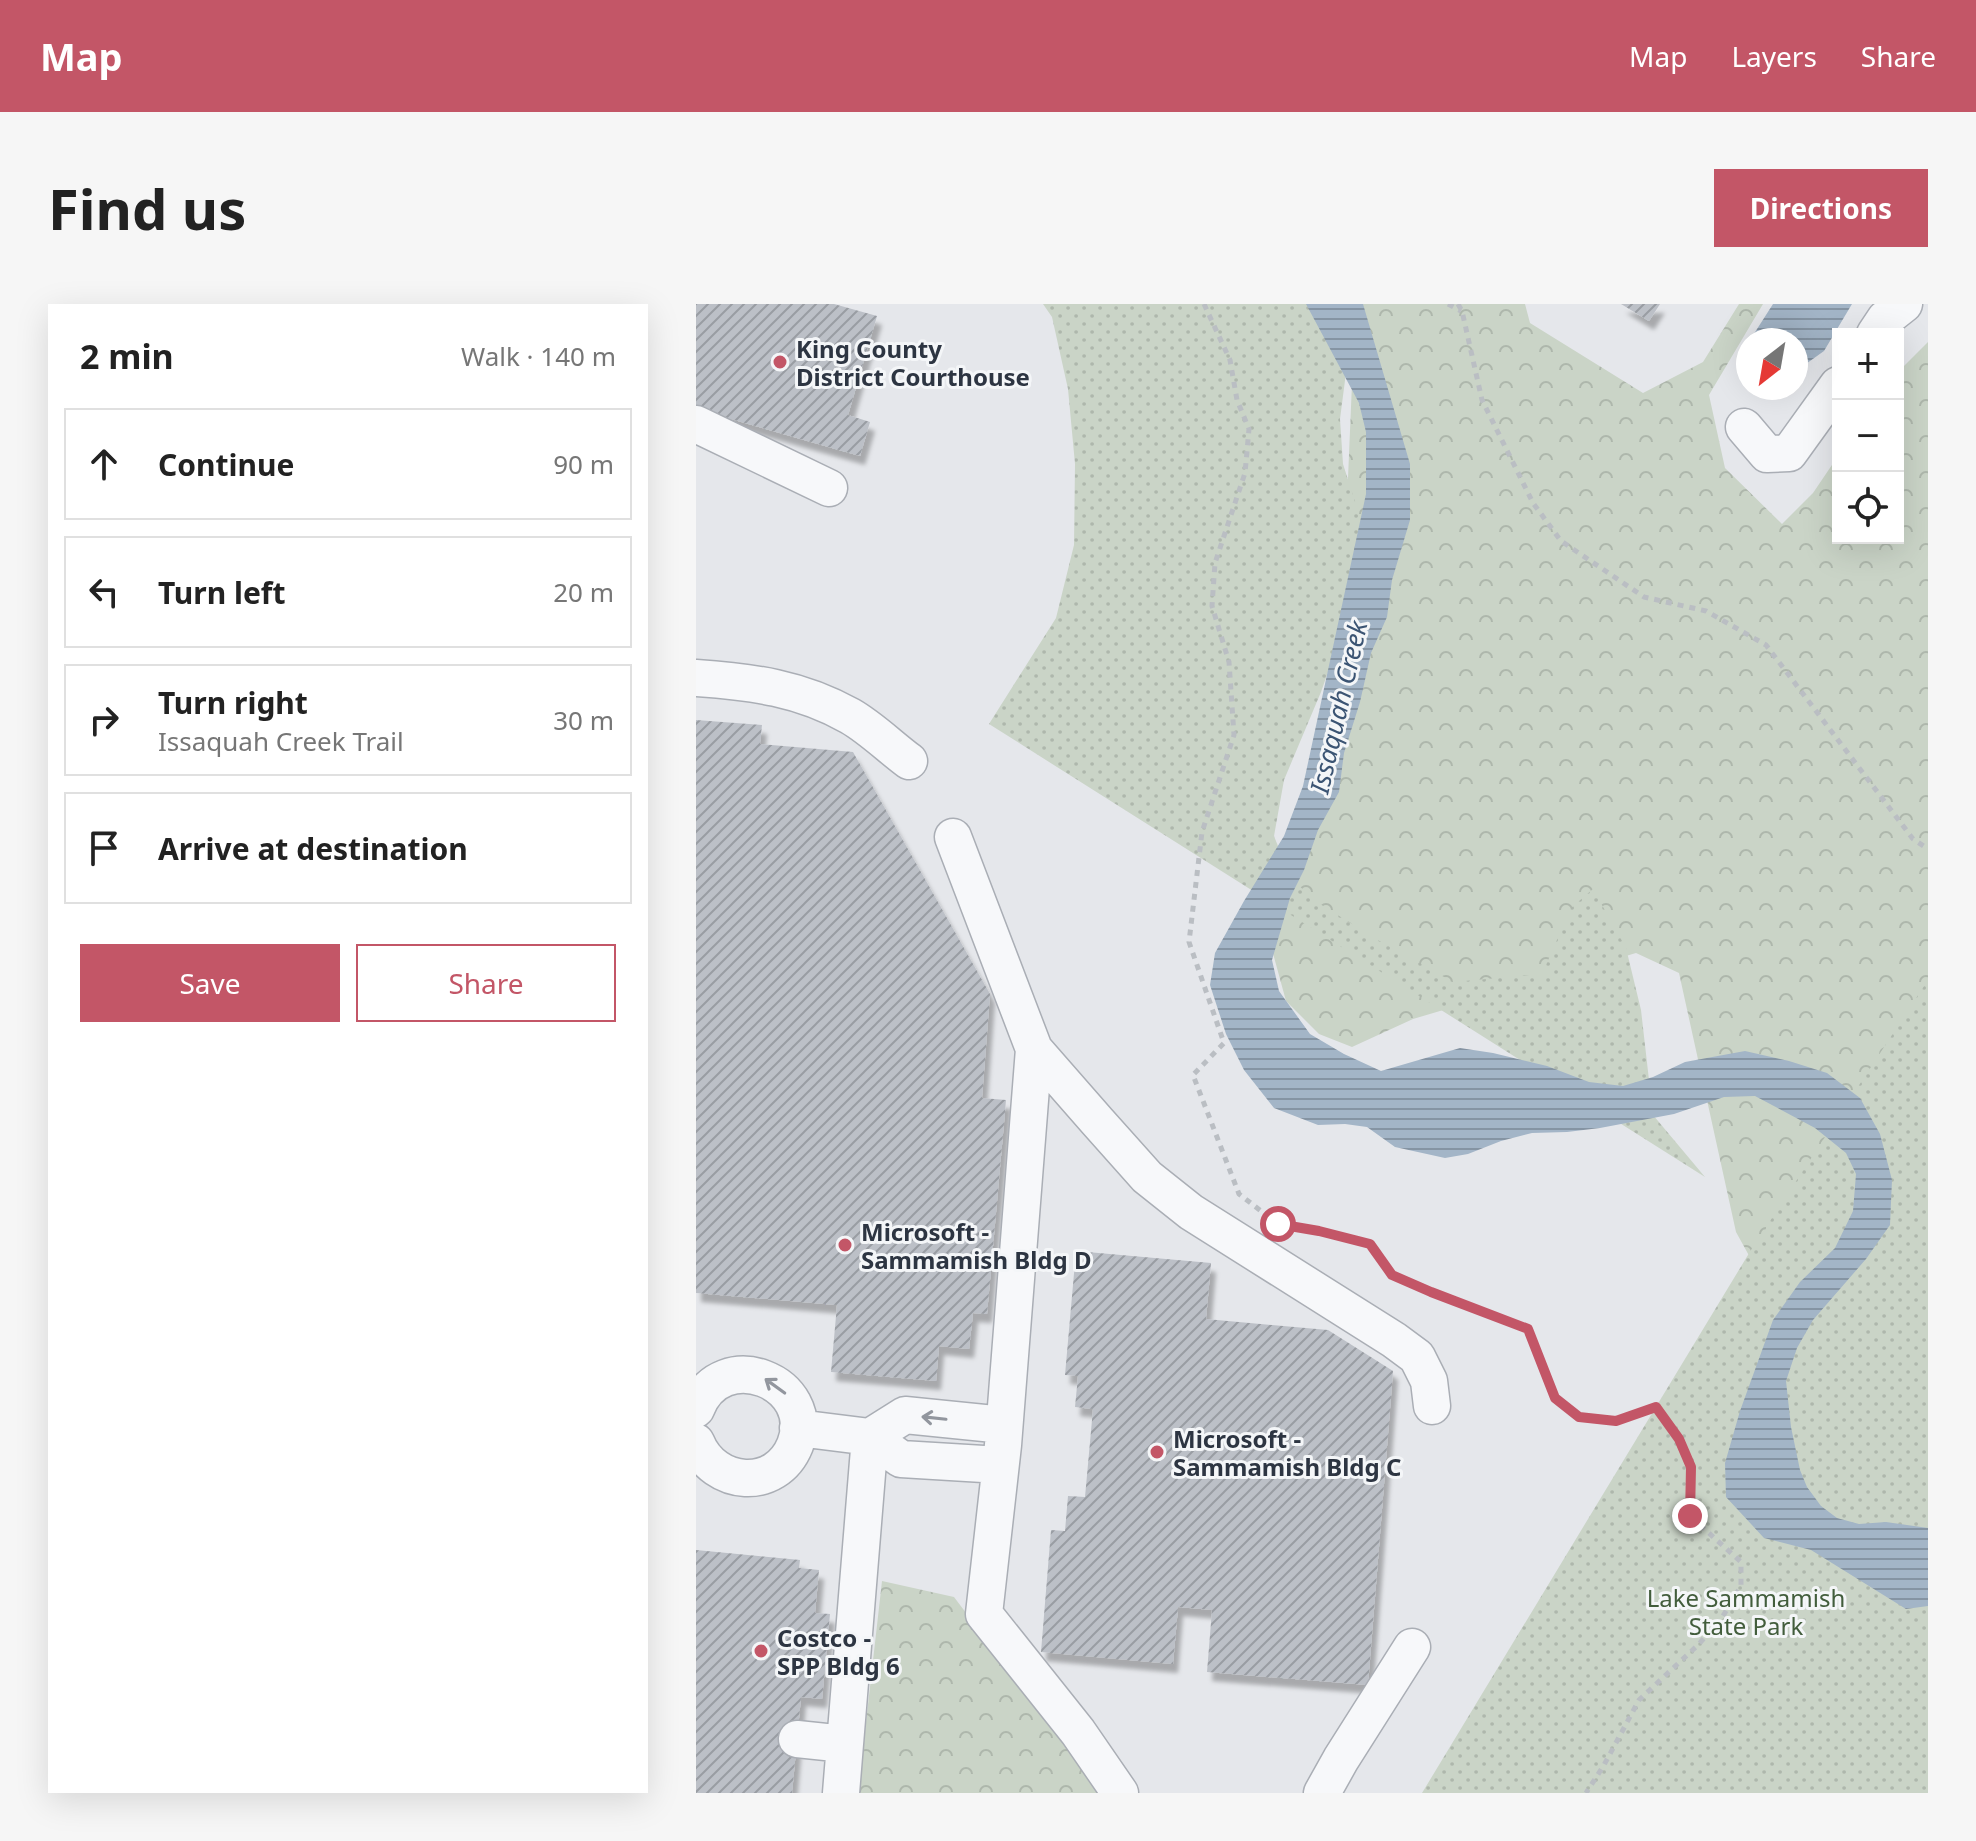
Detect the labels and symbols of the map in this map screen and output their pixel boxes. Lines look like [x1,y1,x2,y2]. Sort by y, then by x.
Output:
north arrow [1736,328,1808,400]
place label: King County District Courthouse [796,332,1030,393]
marker: King County District Courthouse [771,353,789,371]
water label: Issaquah Creek [1300,616,1376,798]
route start [1260,1206,1296,1242]
place label: Microsoft - Sammamish Bldg D [861,1215,1092,1276]
marker: Microsoft - Sammamish Bldg D [836,1236,854,1254]
one-way arrow [765,1378,786,1395]
one-way arrow [921,1410,948,1425]
place label: Microsoft - Sammamish Bldg C [1173,1422,1401,1483]
marker: Microsoft - Sammamish Bldg C [1148,1443,1166,1461]
route end [1672,1498,1708,1534]
park label: Lake Sammamish State Park [1647,1581,1845,1642]
place label: Costco - SPP Bldg 6 [777,1621,900,1682]
marker: Costco - SPP Bldg 6 [752,1642,770,1660]

